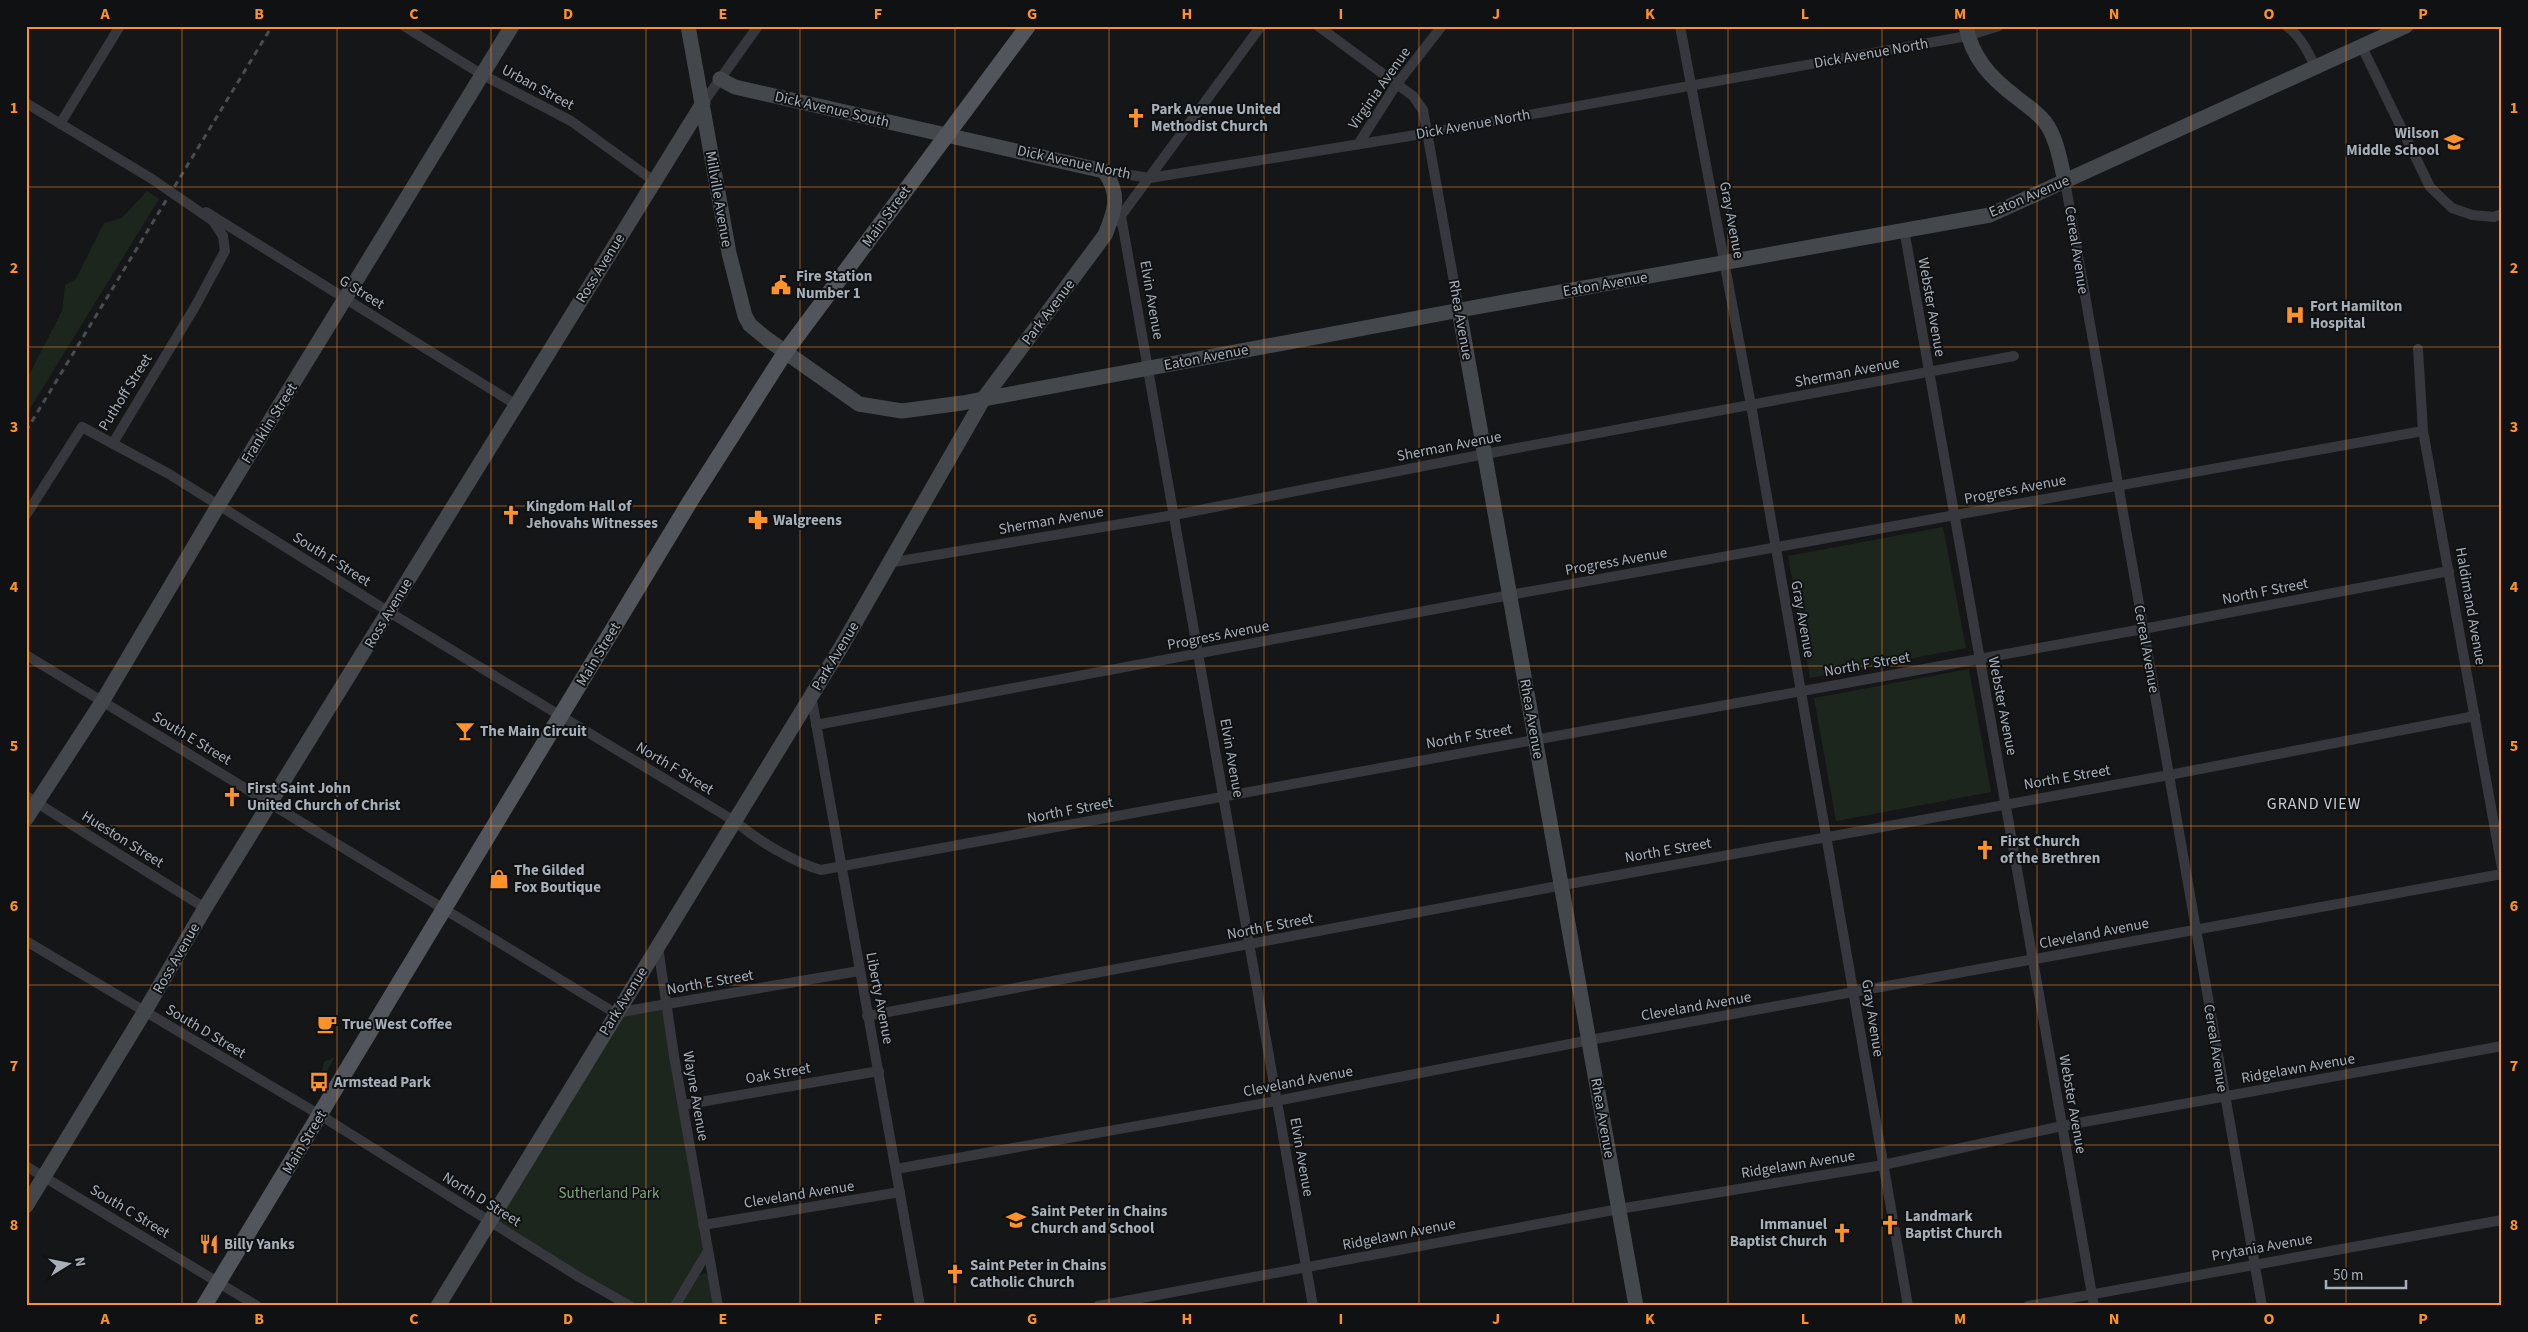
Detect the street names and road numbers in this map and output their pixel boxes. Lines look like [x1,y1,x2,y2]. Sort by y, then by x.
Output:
street label: Dick Avenue North [1812,33,1930,74]
street label: Virginia Avenue [1343,43,1416,134]
street label: Urban Street [498,60,578,115]
street label: Dick Avenue South [773,86,891,133]
street label: Dick Avenue North [1414,104,1532,145]
street label: Dick Avenue North [1015,140,1133,185]
street label: Millville Avenue [700,149,737,249]
street label: Eaton Avenue [1986,170,2073,223]
street label: Gray Avenue [1714,180,1749,260]
street label: Main Street [857,181,916,251]
street label: Cereal Avenue [2059,205,2094,296]
street label: Ross Avenue [571,230,630,307]
street label: Webster Avenue [1912,256,1951,358]
street label: Elvin Avenue [1134,259,1169,341]
street label: Eaton Avenue [1561,267,1649,302]
street label: G Street [335,270,388,315]
street label: Park Avenue [1017,275,1080,349]
street label: Rhea Avenue [1443,279,1478,362]
street label: Eaton Avenue [1162,339,1250,376]
street label: Puthoff Street [93,350,157,435]
street label: Sherman Avenue [1793,352,1901,393]
street label: Franklin Street [236,379,303,468]
street label: Sherman Avenue [1395,426,1503,467]
street label: Progress Avenue [1962,469,2068,510]
street label: Sherman Avenue [997,501,1105,540]
street label: South F Street [289,527,375,592]
street label: Progress Avenue [1563,542,1669,581]
street label: Haldimand Avenue [2450,546,2491,666]
street label: North F Street [2220,573,2310,610]
street label: Ross Avenue [359,574,418,652]
street label: Gray Avenue [1785,579,1820,659]
street label: Cereal Avenue [2128,603,2165,695]
street label: Progress Avenue [1165,615,1271,656]
street label: Main Street [571,618,626,690]
street label: Park Avenue [807,618,864,695]
street label: North F Street [1822,647,1912,682]
street label: Webster Avenue [1983,655,2022,757]
street label: Rhea Avenue [1514,678,1549,761]
street label: South E Street [148,707,235,770]
street label: Elvin Avenue [1214,717,1249,799]
street label: North F Street [1424,719,1514,754]
street label: North F Street [632,737,718,800]
street label: North E Street [2022,760,2112,795]
street label: North F Street [1025,792,1115,829]
street label: Hueston Street [78,806,168,873]
street label: North E Street [1623,833,1713,868]
street label: North E Street [1225,908,1315,945]
street label: Cleveland Avenue [2037,913,2151,954]
street label: Ross Avenue [148,919,205,997]
street label: Liberty Avenue [860,950,899,1046]
street label: Park Avenue [594,963,653,1040]
street label: North E Street [665,965,755,1000]
street label: Gray Avenue [1856,978,1889,1058]
street label: Cleveland Avenue [1639,986,1753,1027]
street label: South D Street [162,999,250,1064]
street label: Cereal Avenue [2198,1003,2233,1094]
street label: Ridgelawn Avenue [2240,1048,2357,1089]
street label: Wayne Avenue [677,1049,714,1143]
street label: Webster Avenue [2053,1053,2092,1155]
street label: Oak Street [744,1057,812,1090]
street label: Cleveland Avenue [1241,1061,1355,1102]
street label: Rhea Avenue [1585,1077,1620,1160]
street label: Main Street [277,1106,332,1178]
street label: Elvin Avenue [1284,1116,1319,1198]
street label: Ridgelawn Avenue [1740,1145,1856,1184]
street label: North D Street [438,1167,525,1232]
street label: Cleveland Avenue [742,1175,856,1214]
street label: South C Street [86,1179,174,1244]
street label: Ridgelawn Avenue [1341,1213,1458,1256]
street label: Prytania Avenue [2210,1228,2314,1267]

